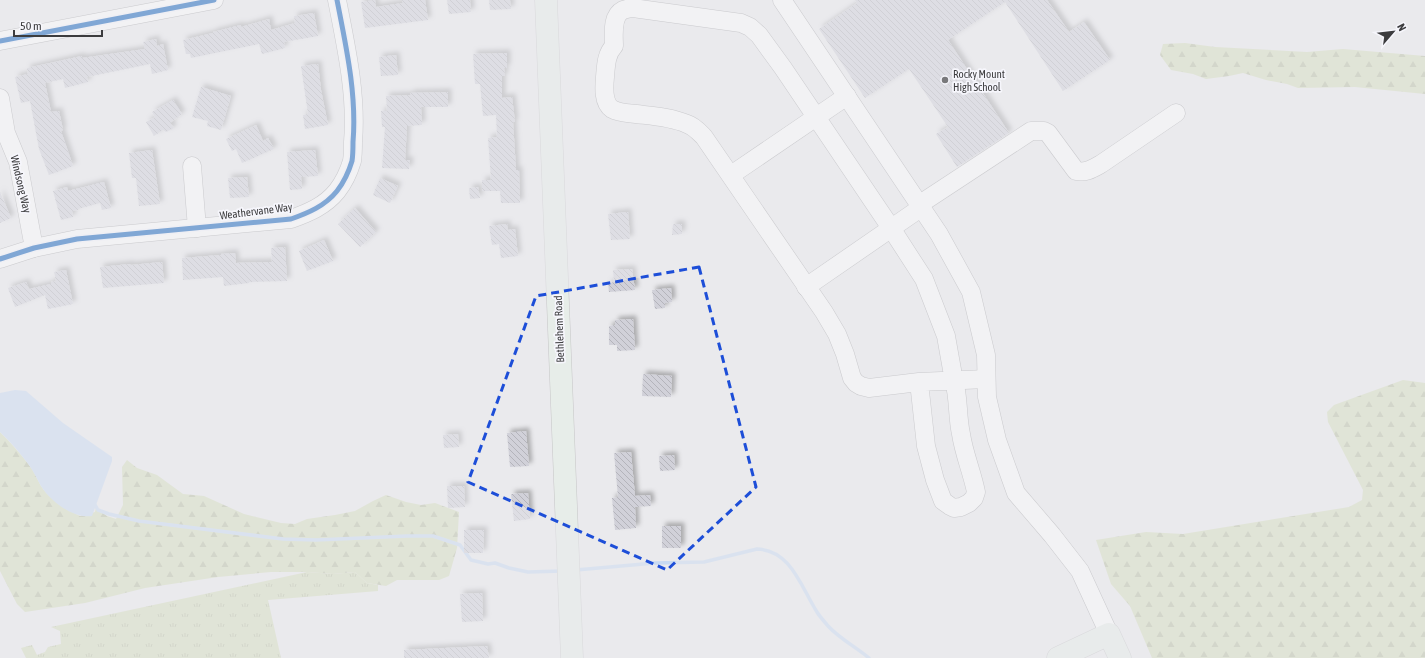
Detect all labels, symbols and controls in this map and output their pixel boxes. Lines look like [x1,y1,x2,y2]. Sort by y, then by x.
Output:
scale bar [14,12,102,38]
north arrow [1373,12,1413,52]
text: 50 m [20,19,42,33]
text: N [1395,22,1409,33]
place label: Rocky Mount High School [953,68,1005,93]
marker: Rocky Mount High School [940,75,950,85]
street label: Windsong Way [9,154,34,215]
street label: Weathervane Way [219,201,293,221]
street label: Bethlehem Road [552,295,566,363]

